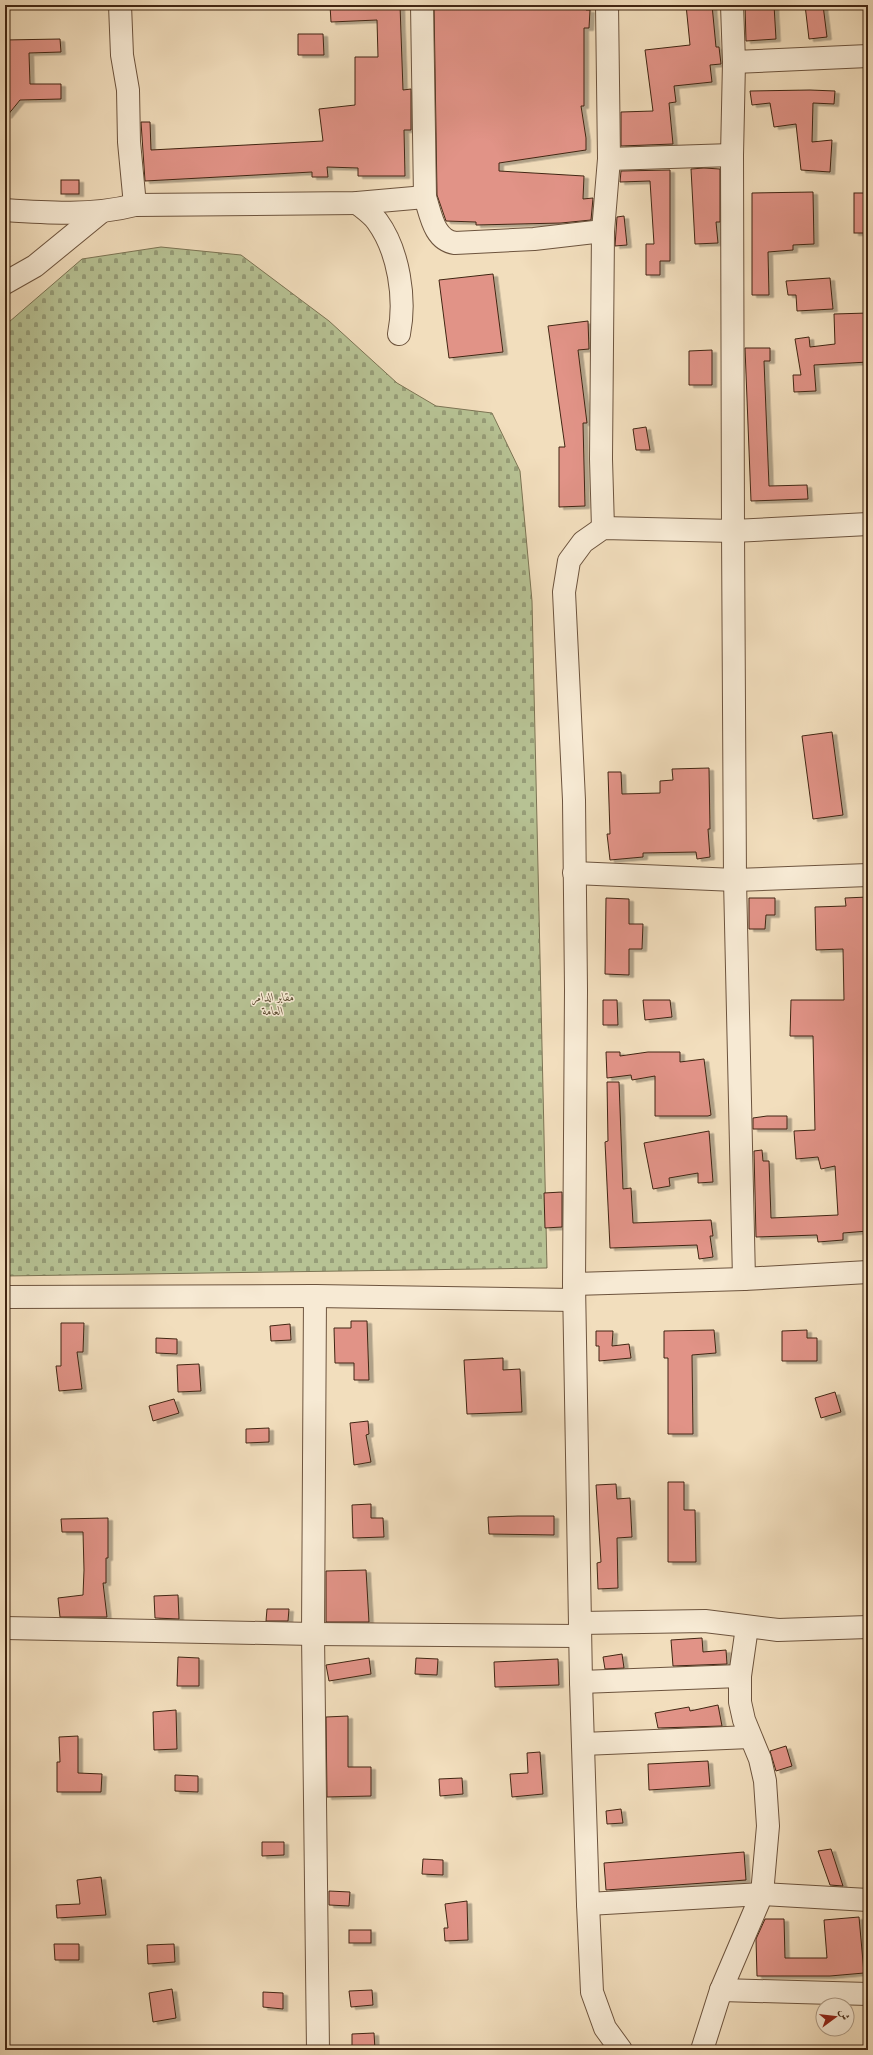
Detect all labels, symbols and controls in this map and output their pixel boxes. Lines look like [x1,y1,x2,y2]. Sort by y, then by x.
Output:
park label: مقابر الدامر العامة [252,990,294,1019]
north arrow [815,1997,855,2037]
text: ش [836,2008,852,2022]

